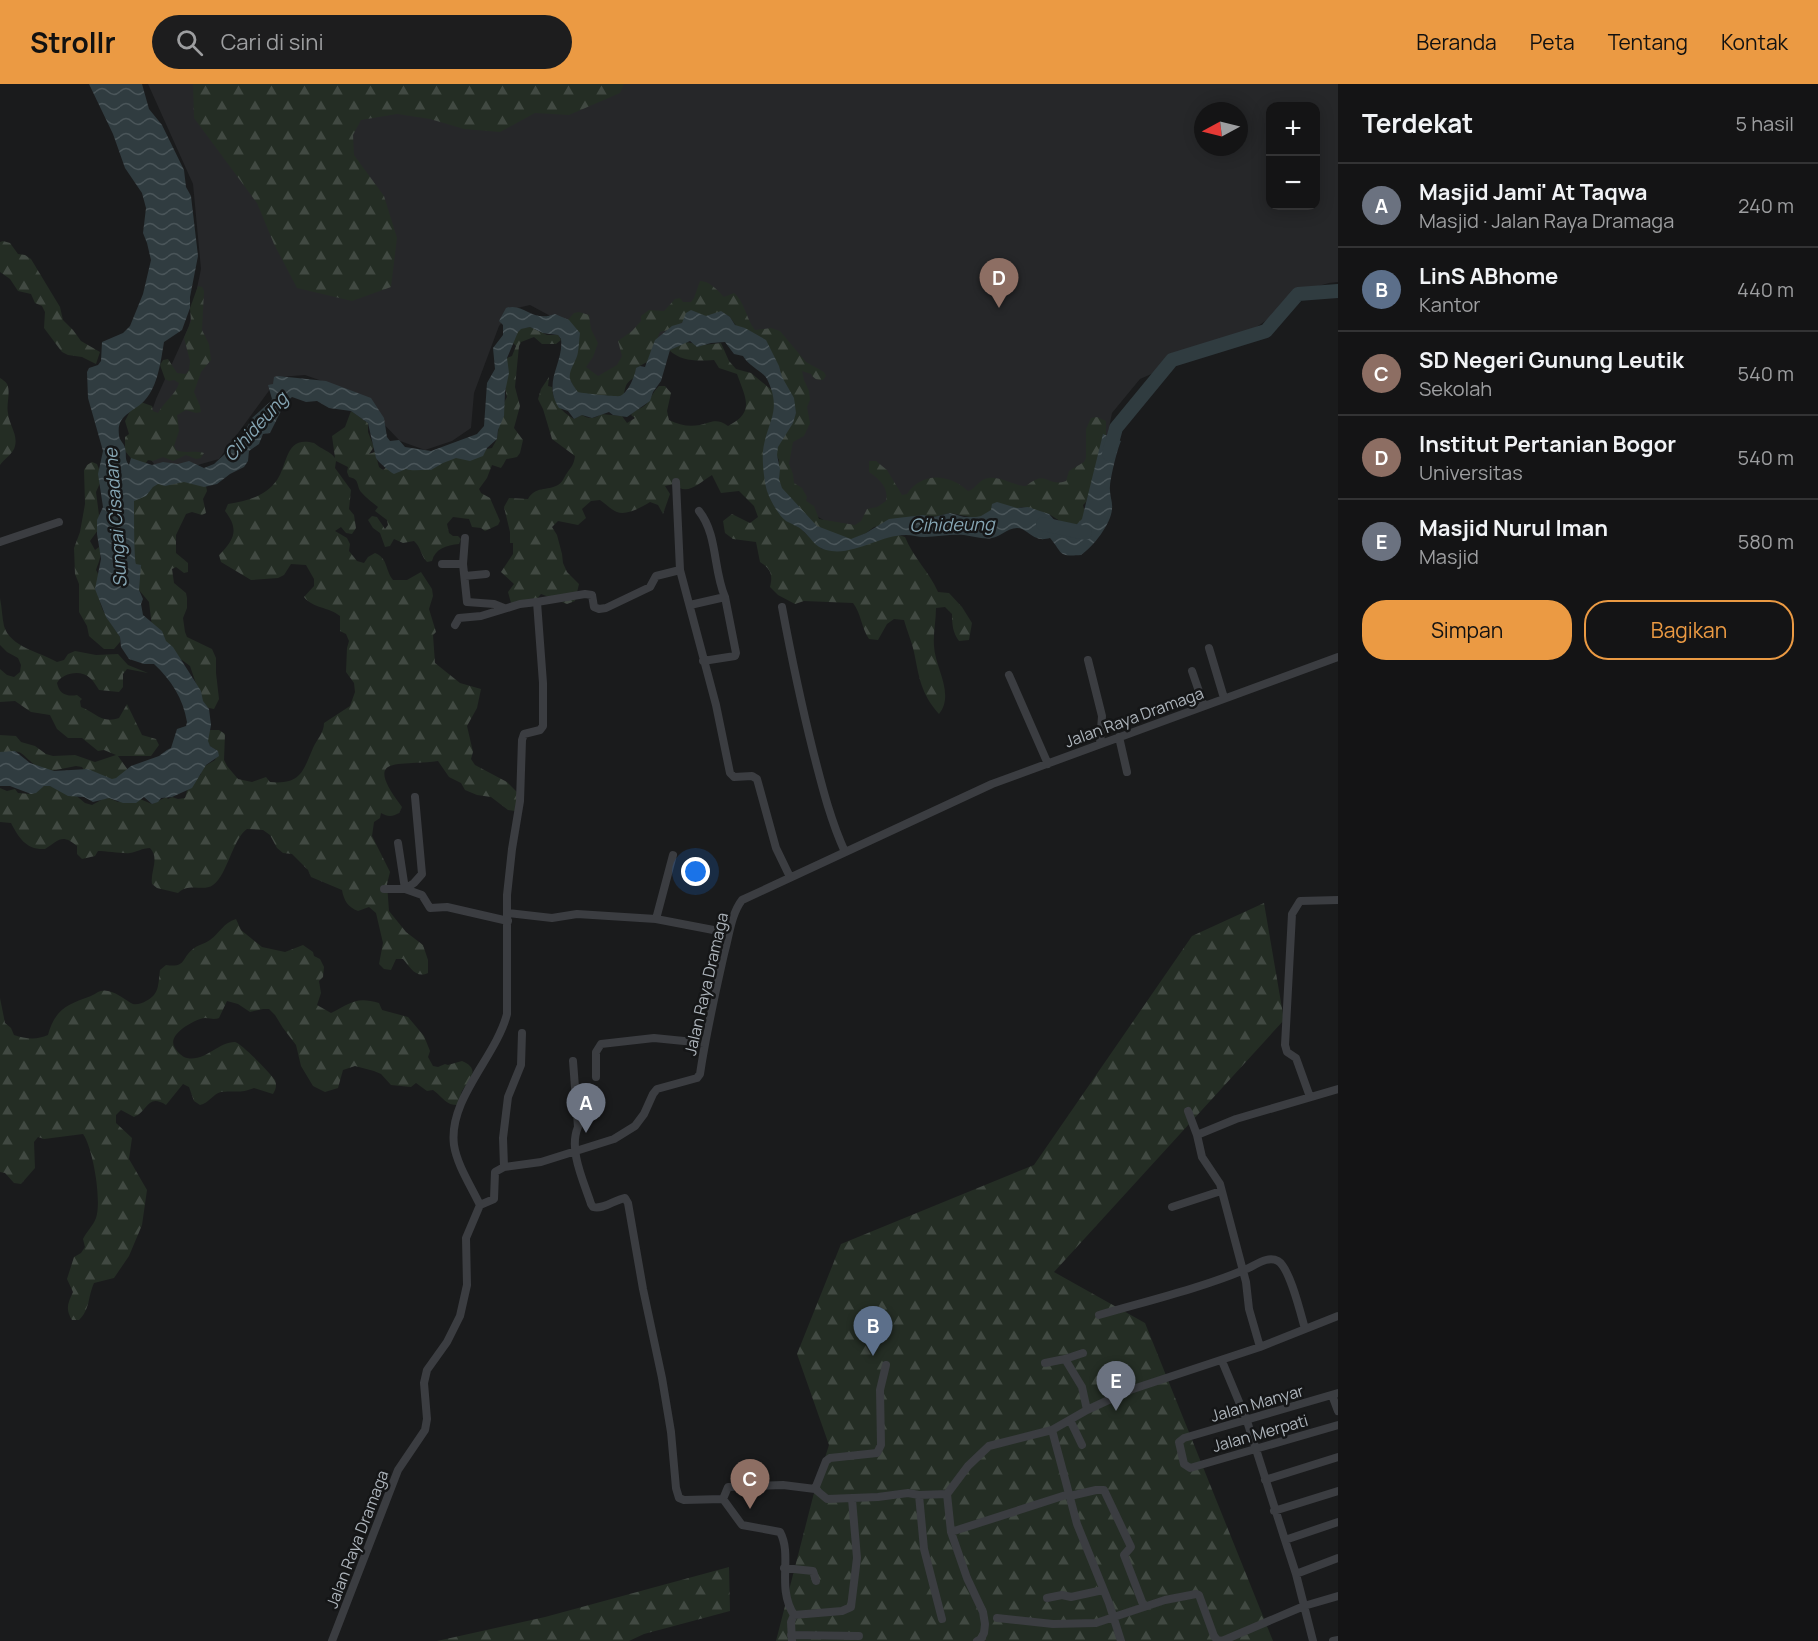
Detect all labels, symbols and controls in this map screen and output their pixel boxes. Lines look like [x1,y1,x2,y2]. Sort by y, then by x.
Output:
search box [152,15,572,69]
text: Strollr [30,23,116,61]
icon: search [173,26,206,59]
text: Cari di sini [221,27,324,57]
text: Beranda [1416,28,1497,56]
text: Peta [1530,28,1575,56]
text: Tentang [1608,28,1688,56]
text: Kontak [1721,28,1788,56]
north arrow [1194,102,1248,156]
map controls [1266,102,1320,210]
button: + [1266,102,1320,156]
text: Terdekat [1362,105,1473,141]
text: 5 hasil [1736,110,1794,137]
button: − [1266,156,1320,210]
text: Masjid Jami' At Taqwa [1419,177,1647,207]
text: A [1375,192,1388,219]
text: 240 m [1738,192,1794,219]
text: Masjid · Jalan Raya Dramaga [1419,207,1674,234]
pin: D [980,258,1018,308]
text: LinS ABhome [1419,261,1558,291]
text: B [1375,276,1388,303]
text: 440 m [1737,276,1794,303]
text: Kantor [1419,291,1481,318]
text: SD Negeri Gunung Leutik [1419,345,1684,375]
text: C [1374,360,1389,387]
text: 540 m [1738,360,1794,387]
text: Sekolah [1419,375,1492,402]
water label: Cihideung [218,386,294,466]
text: Institut Pertanian Bogor [1419,429,1676,459]
text: D [1374,444,1389,471]
text: 540 m [1738,444,1794,471]
water label: Sungai Cisadane [98,446,132,588]
text: Universitas [1419,459,1523,486]
water label: Cihideung [909,511,996,537]
text: Masjid Nurul Iman [1419,513,1608,543]
text: E [1376,528,1387,555]
text: 580 m [1738,528,1794,555]
text: Masjid [1419,543,1479,570]
button: Simpan [1362,600,1572,660]
button: Bagikan [1584,600,1794,660]
street label: Jalan Raya Dramaga [1062,682,1206,752]
your location [681,857,710,886]
street label: Jalan Raya Dramaga [679,910,733,1058]
pin: A [566,1084,606,1133]
pin: B [854,1306,892,1356]
pin: E [1096,1362,1136,1411]
street label: Jalan Manyar [1208,1379,1306,1427]
street label: Jalan Merpati [1210,1409,1310,1457]
pin: C [730,1460,770,1509]
street label: Jalan Raya Dramaga [321,1467,393,1611]

